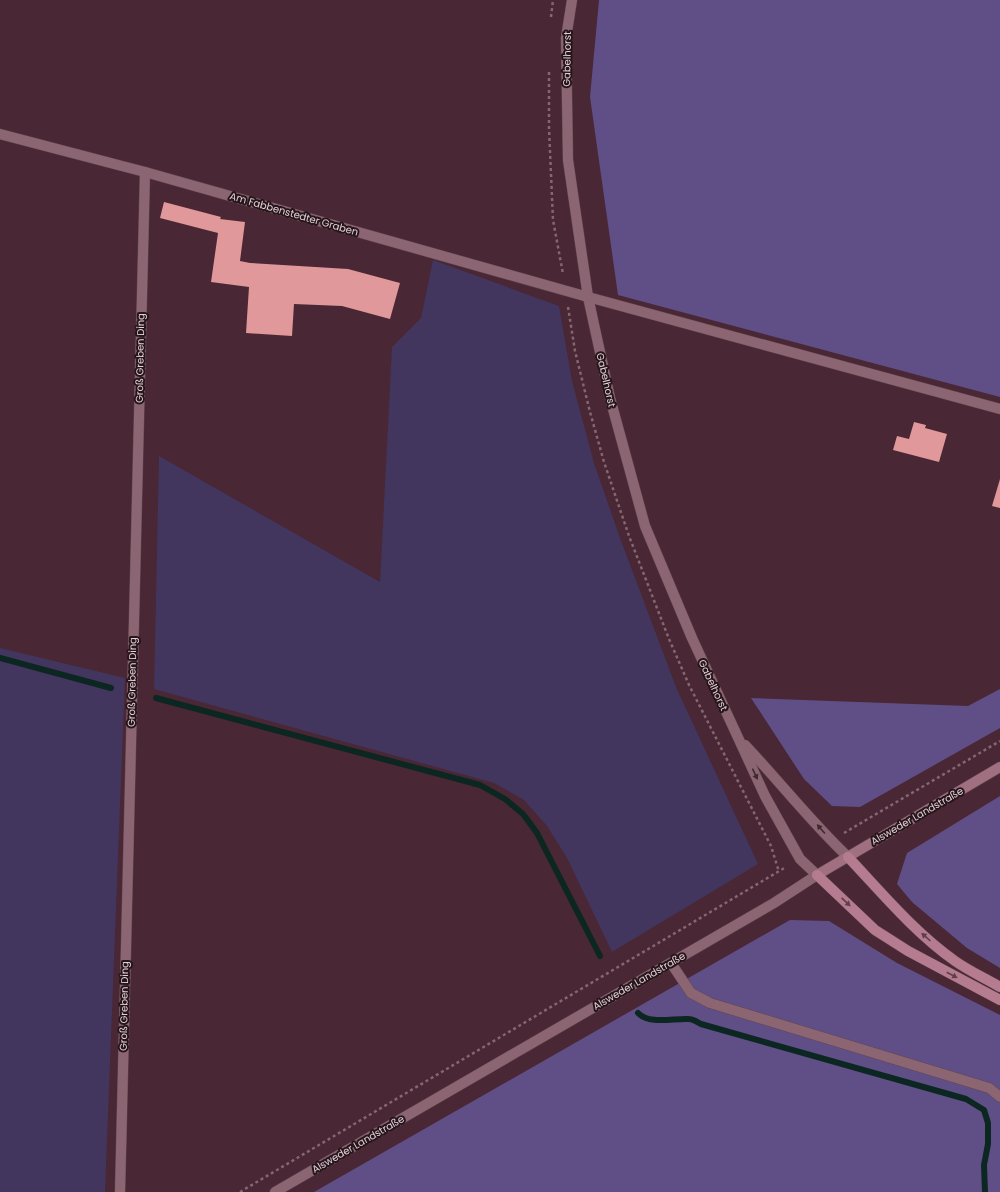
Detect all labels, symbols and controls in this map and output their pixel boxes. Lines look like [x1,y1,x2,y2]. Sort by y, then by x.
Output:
street label: Gabelhorst [559,31,575,87]
street label: Am Fabbenstedter Graben [228,188,360,240]
street label: Groß Greben Ding [132,313,148,403]
street label: Gabelhorst [592,351,620,409]
street label: Groß Greben Ding [124,637,140,727]
street label: Gabelhorst [695,657,732,714]
one-way arrow [752,769,758,780]
street label: Alsweder Landstraße [868,783,966,849]
one-way arrow [816,824,825,834]
one-way arrow [841,897,850,906]
one-way arrow [921,933,931,942]
street label: Alsweder Landstraße [590,948,688,1014]
street label: Groß Greben Ding [116,961,132,1051]
one-way arrow [947,972,958,978]
street label: Alsweder Landstraße [309,1111,407,1177]

